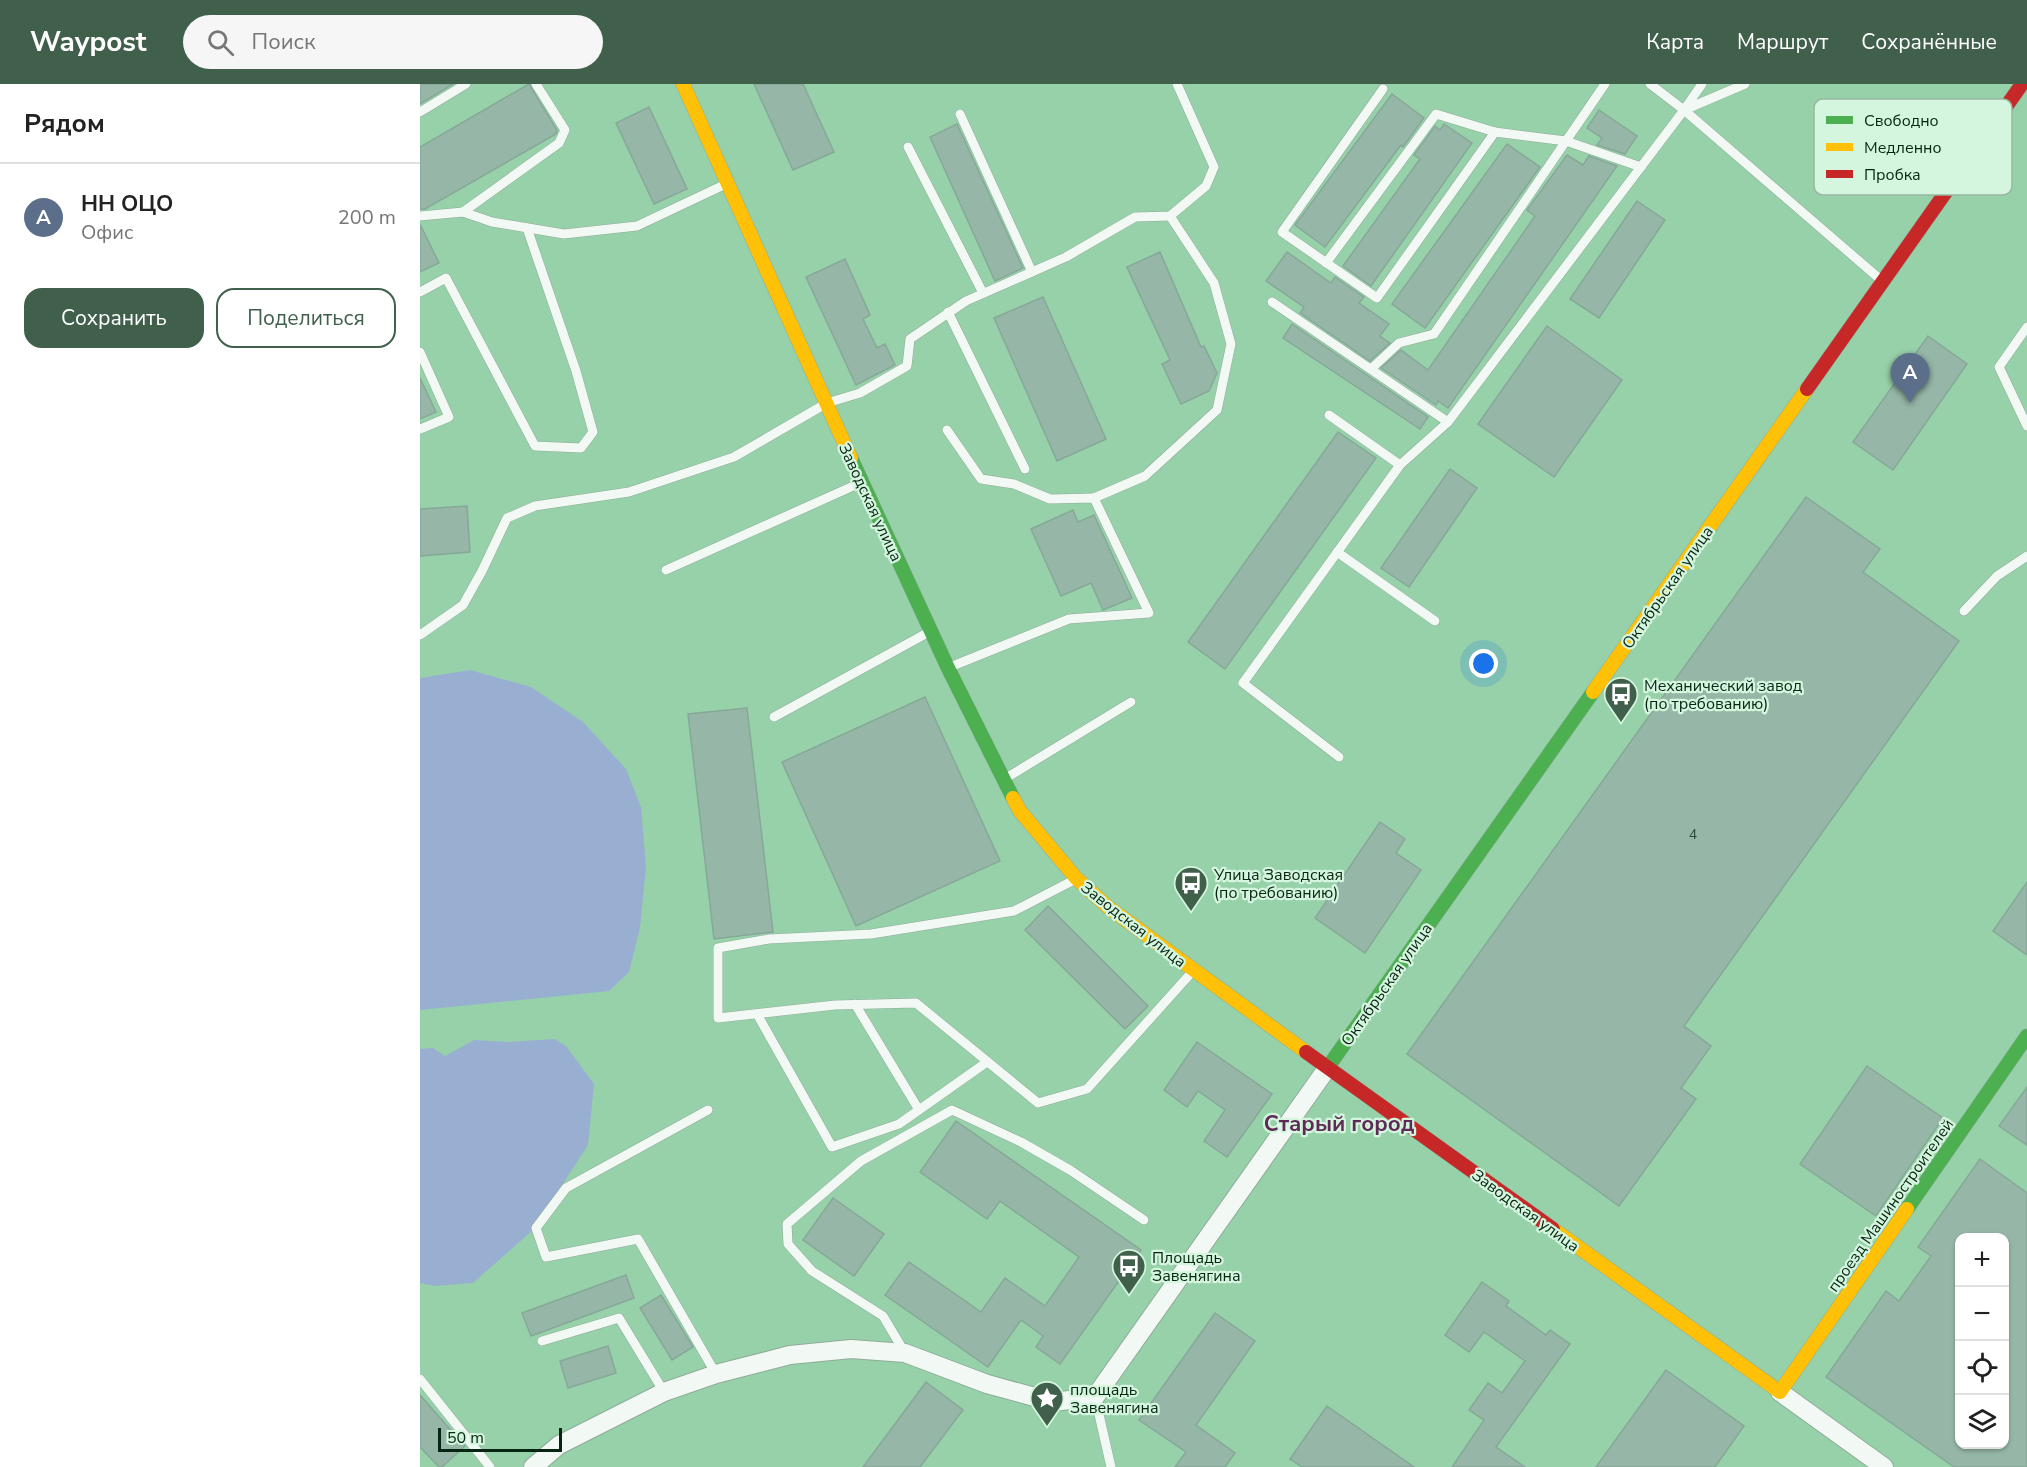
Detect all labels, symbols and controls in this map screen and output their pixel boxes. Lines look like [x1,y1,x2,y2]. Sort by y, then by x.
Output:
search box [183,15,603,69]
text: Waypost [30,23,147,61]
icon: search [204,26,237,59]
text: Поиск [252,27,316,57]
text: Карта [1646,28,1704,56]
text: Маршрут [1737,28,1828,56]
text: Сохранённые [1861,28,1997,56]
legend [1814,99,2012,195]
text: Рядом [24,106,105,141]
text: Свободно [1864,110,1939,132]
text: Медленно [1864,137,1942,159]
text: Пробка [1864,164,1921,186]
text: НН ОЦО [81,189,173,219]
text: A [36,204,51,231]
text: 200 m [338,204,396,231]
text: Офис [81,219,133,246]
button: Сохранить [24,288,204,348]
button: Поделиться [216,288,396,348]
pin: A [1890,354,1930,403]
street label: Заводская улица [833,440,907,565]
street label: Октябрьская улица [1617,522,1719,653]
your location [1469,649,1498,678]
place label: Механический завод (по требованию) [1644,675,1803,715]
bus stop icon: Механический завод (по требованию) [1603,676,1639,723]
house number: 4 [1689,825,1697,844]
place label: Улица Заводская (по требованию) [1213,864,1343,904]
bus stop icon: Улица Заводская (по требованию) [1173,865,1209,912]
street label: Заводская улица [1076,877,1191,973]
street label: Октябрьская улица [1336,919,1438,1050]
district label: Старый город [1264,1109,1415,1139]
street label: проезд Машиностроителей [1823,1115,1959,1297]
street label: Заводская улица [1467,1164,1584,1257]
map controls [1955,1233,2009,1449]
button: + [1955,1233,2009,1287]
place label: Площадь Завенягина [1152,1247,1241,1287]
bus stop icon: Площадь Завенягина [1111,1248,1147,1295]
button: − [1955,1287,2009,1341]
button: locate [1955,1341,2009,1395]
place label: площадь Завенягина [1070,1379,1159,1419]
place icon: площадь Завенягина [1029,1380,1065,1427]
button: layers [1955,1395,2009,1449]
scale bar [438,1425,562,1452]
text: 50 m [447,1427,484,1449]

